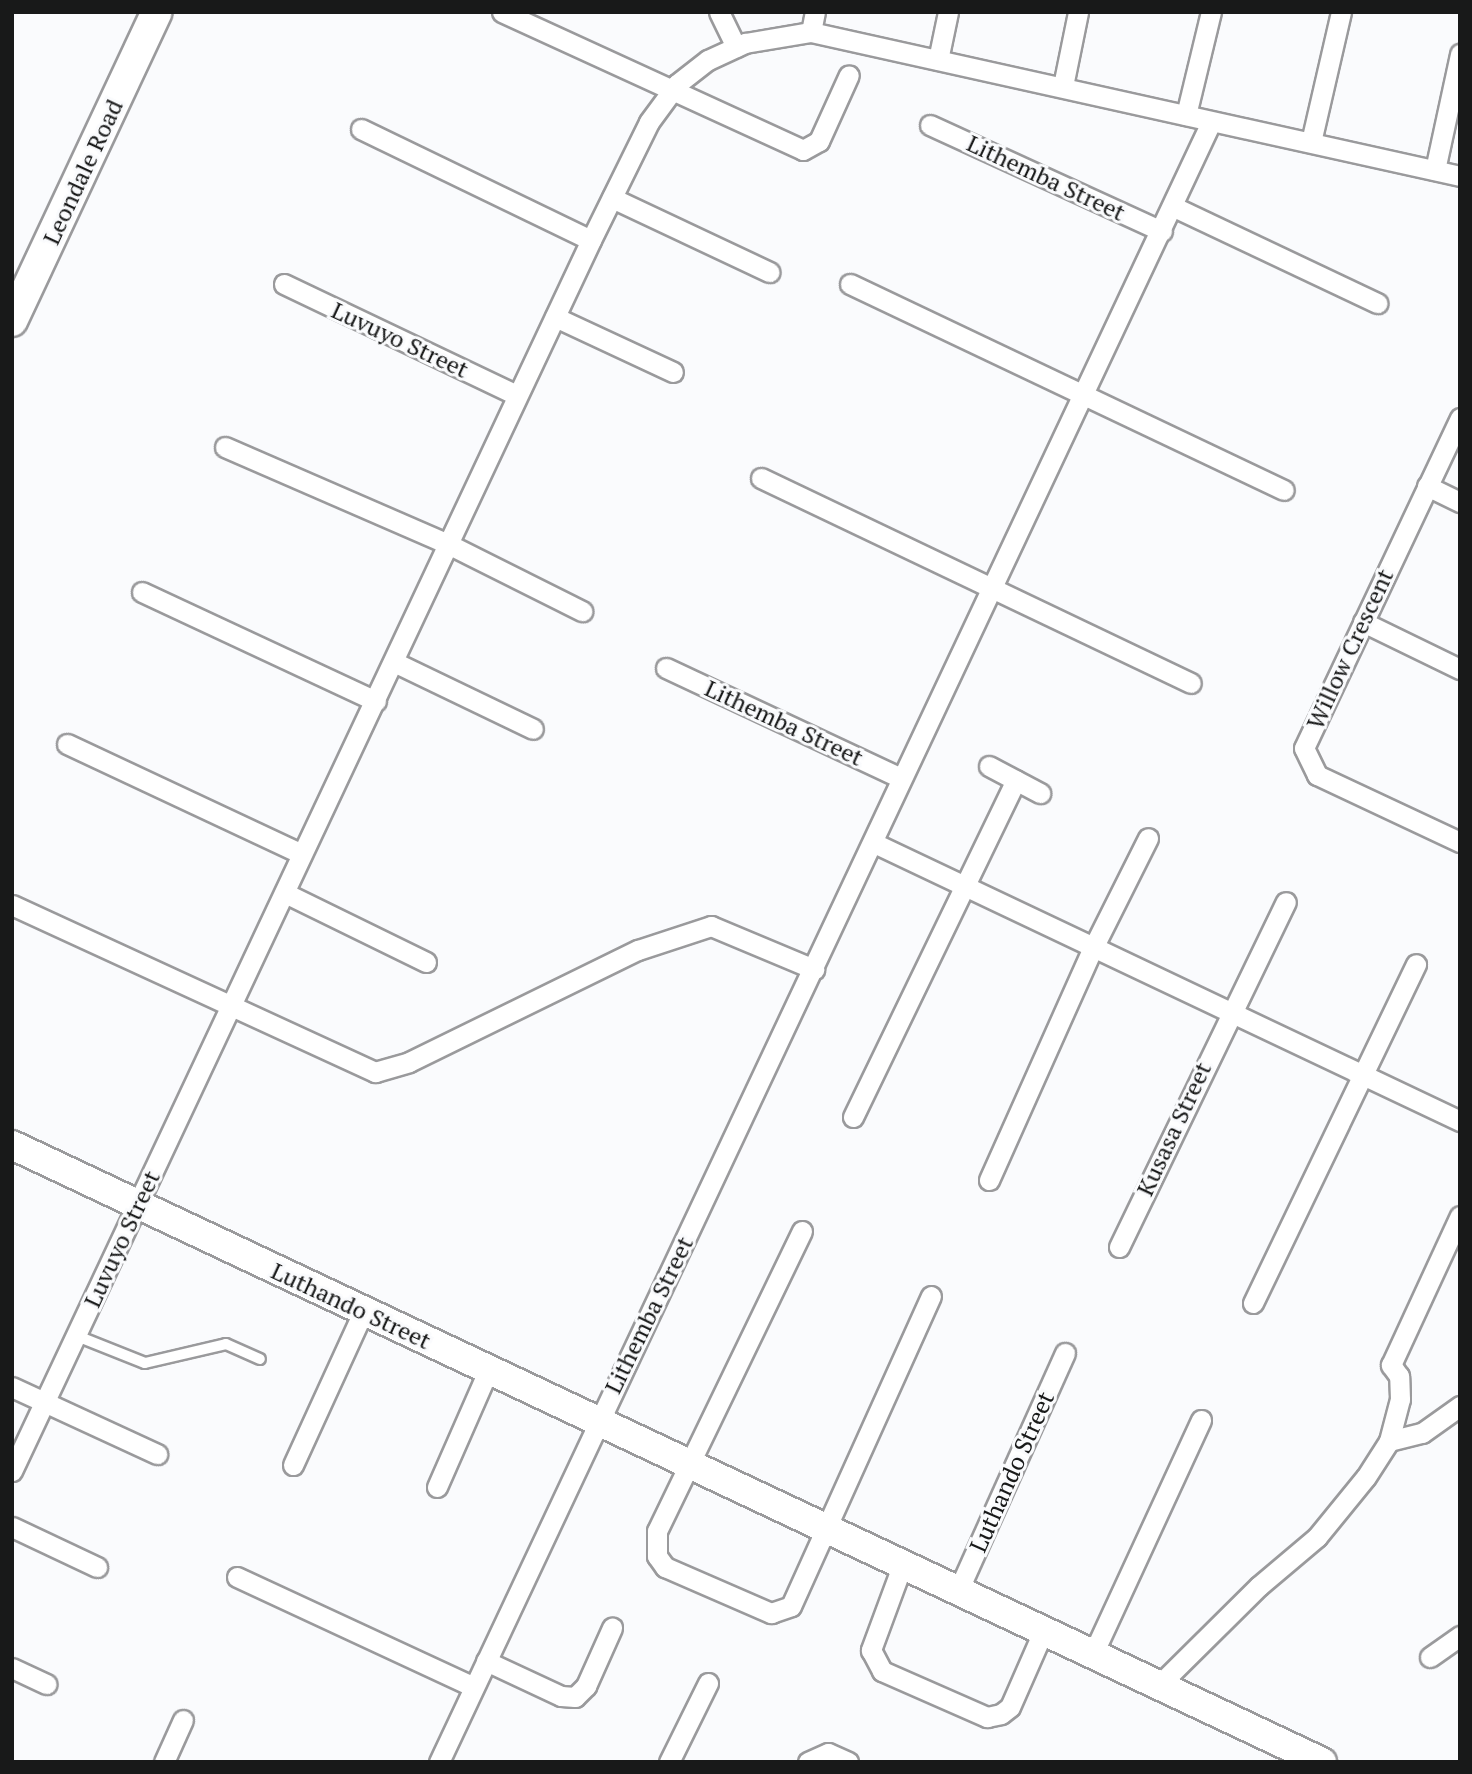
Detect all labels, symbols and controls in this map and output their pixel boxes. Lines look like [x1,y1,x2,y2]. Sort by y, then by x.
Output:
street label: Leondale Road [37,95,129,249]
street label: Lithemba Street [962,129,1130,227]
street label: Luvuyo Street [327,296,473,384]
street label: Willow Crescent [1300,564,1400,734]
street label: Lithemba Street [700,674,868,772]
street label: Kusasa Street [1130,1058,1218,1200]
street label: Luvuyo Street [78,1166,166,1312]
street label: Lithemba Street [599,1232,699,1398]
street label: Luthando Street [267,1256,435,1356]
street label: Luthando Street [964,1387,1060,1557]

